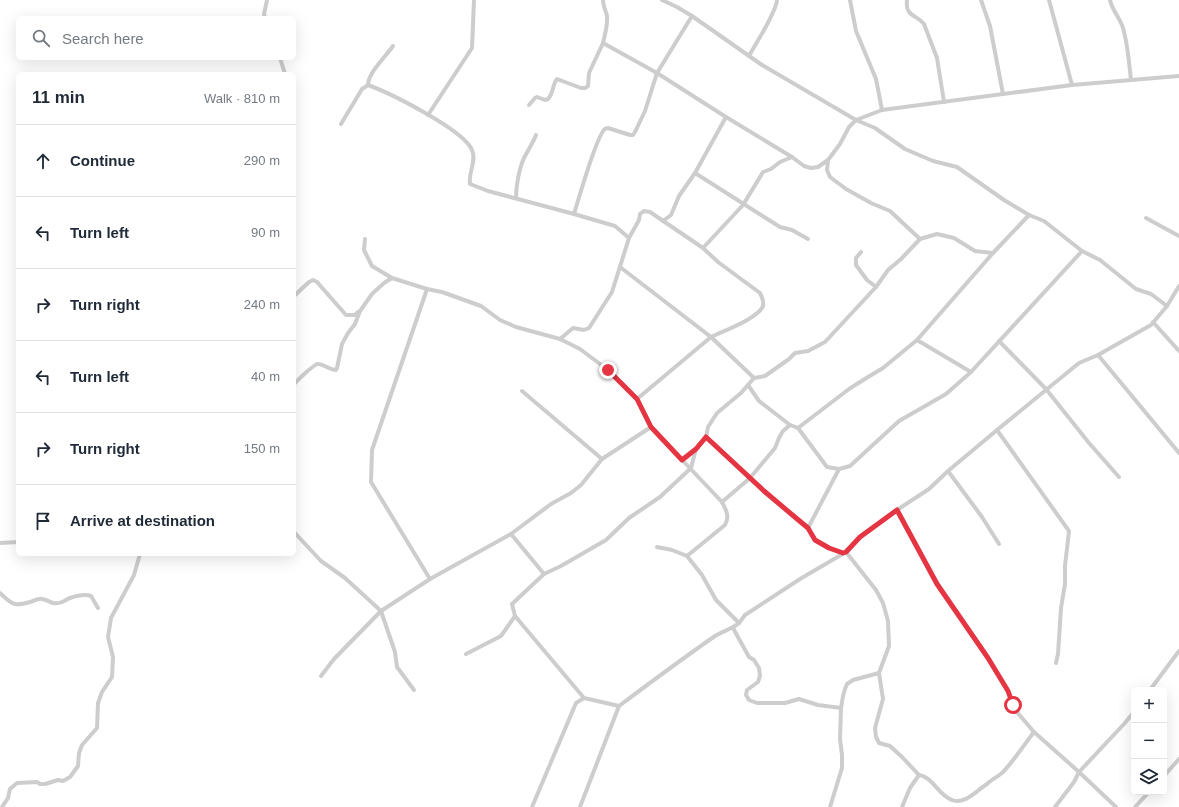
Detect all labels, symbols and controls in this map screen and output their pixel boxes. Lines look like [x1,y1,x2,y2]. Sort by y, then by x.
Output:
search box [16,16,296,60]
icon: search [30,27,52,49]
text: Search here [62,30,144,47]
text: 11 min [32,88,85,107]
text: Walk · 810 m [204,91,280,106]
icon: ahead [32,150,54,172]
text: Continue [70,152,135,169]
text: 290 m [244,153,280,168]
icon: left [32,222,54,244]
text: Turn left [70,224,129,241]
text: 90 m [251,225,280,240]
icon: right [32,294,54,316]
text: Turn right [70,296,140,313]
text: 240 m [244,297,280,312]
route end [599,361,617,379]
icon: left [32,366,54,388]
text: Turn left [70,368,129,385]
text: 40 m [251,369,280,384]
icon: right [32,438,54,460]
text: Turn right [70,440,140,457]
text: 150 m [244,441,280,456]
icon: arrive [32,510,54,532]
text: Arrive at destination [70,512,215,529]
map controls [1131,687,1167,795]
button: + [1131,687,1167,723]
route start [1004,696,1022,714]
button: − [1131,723,1167,759]
button: layers [1131,759,1167,795]

